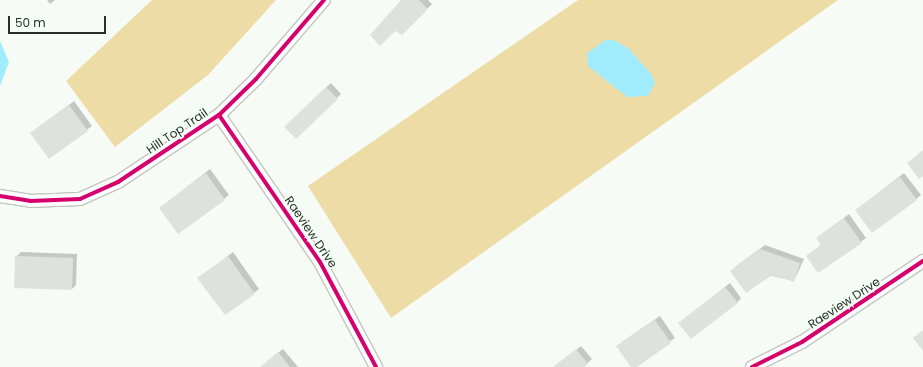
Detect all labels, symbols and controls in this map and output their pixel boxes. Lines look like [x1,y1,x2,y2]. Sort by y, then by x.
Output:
scale bar [10,8,108,34]
text: 50 m [15,14,46,31]
street label: Hill Top Trail [144,105,210,157]
street label: Raeview Drive [282,194,340,270]
street label: Raeview Drive [805,274,883,332]

